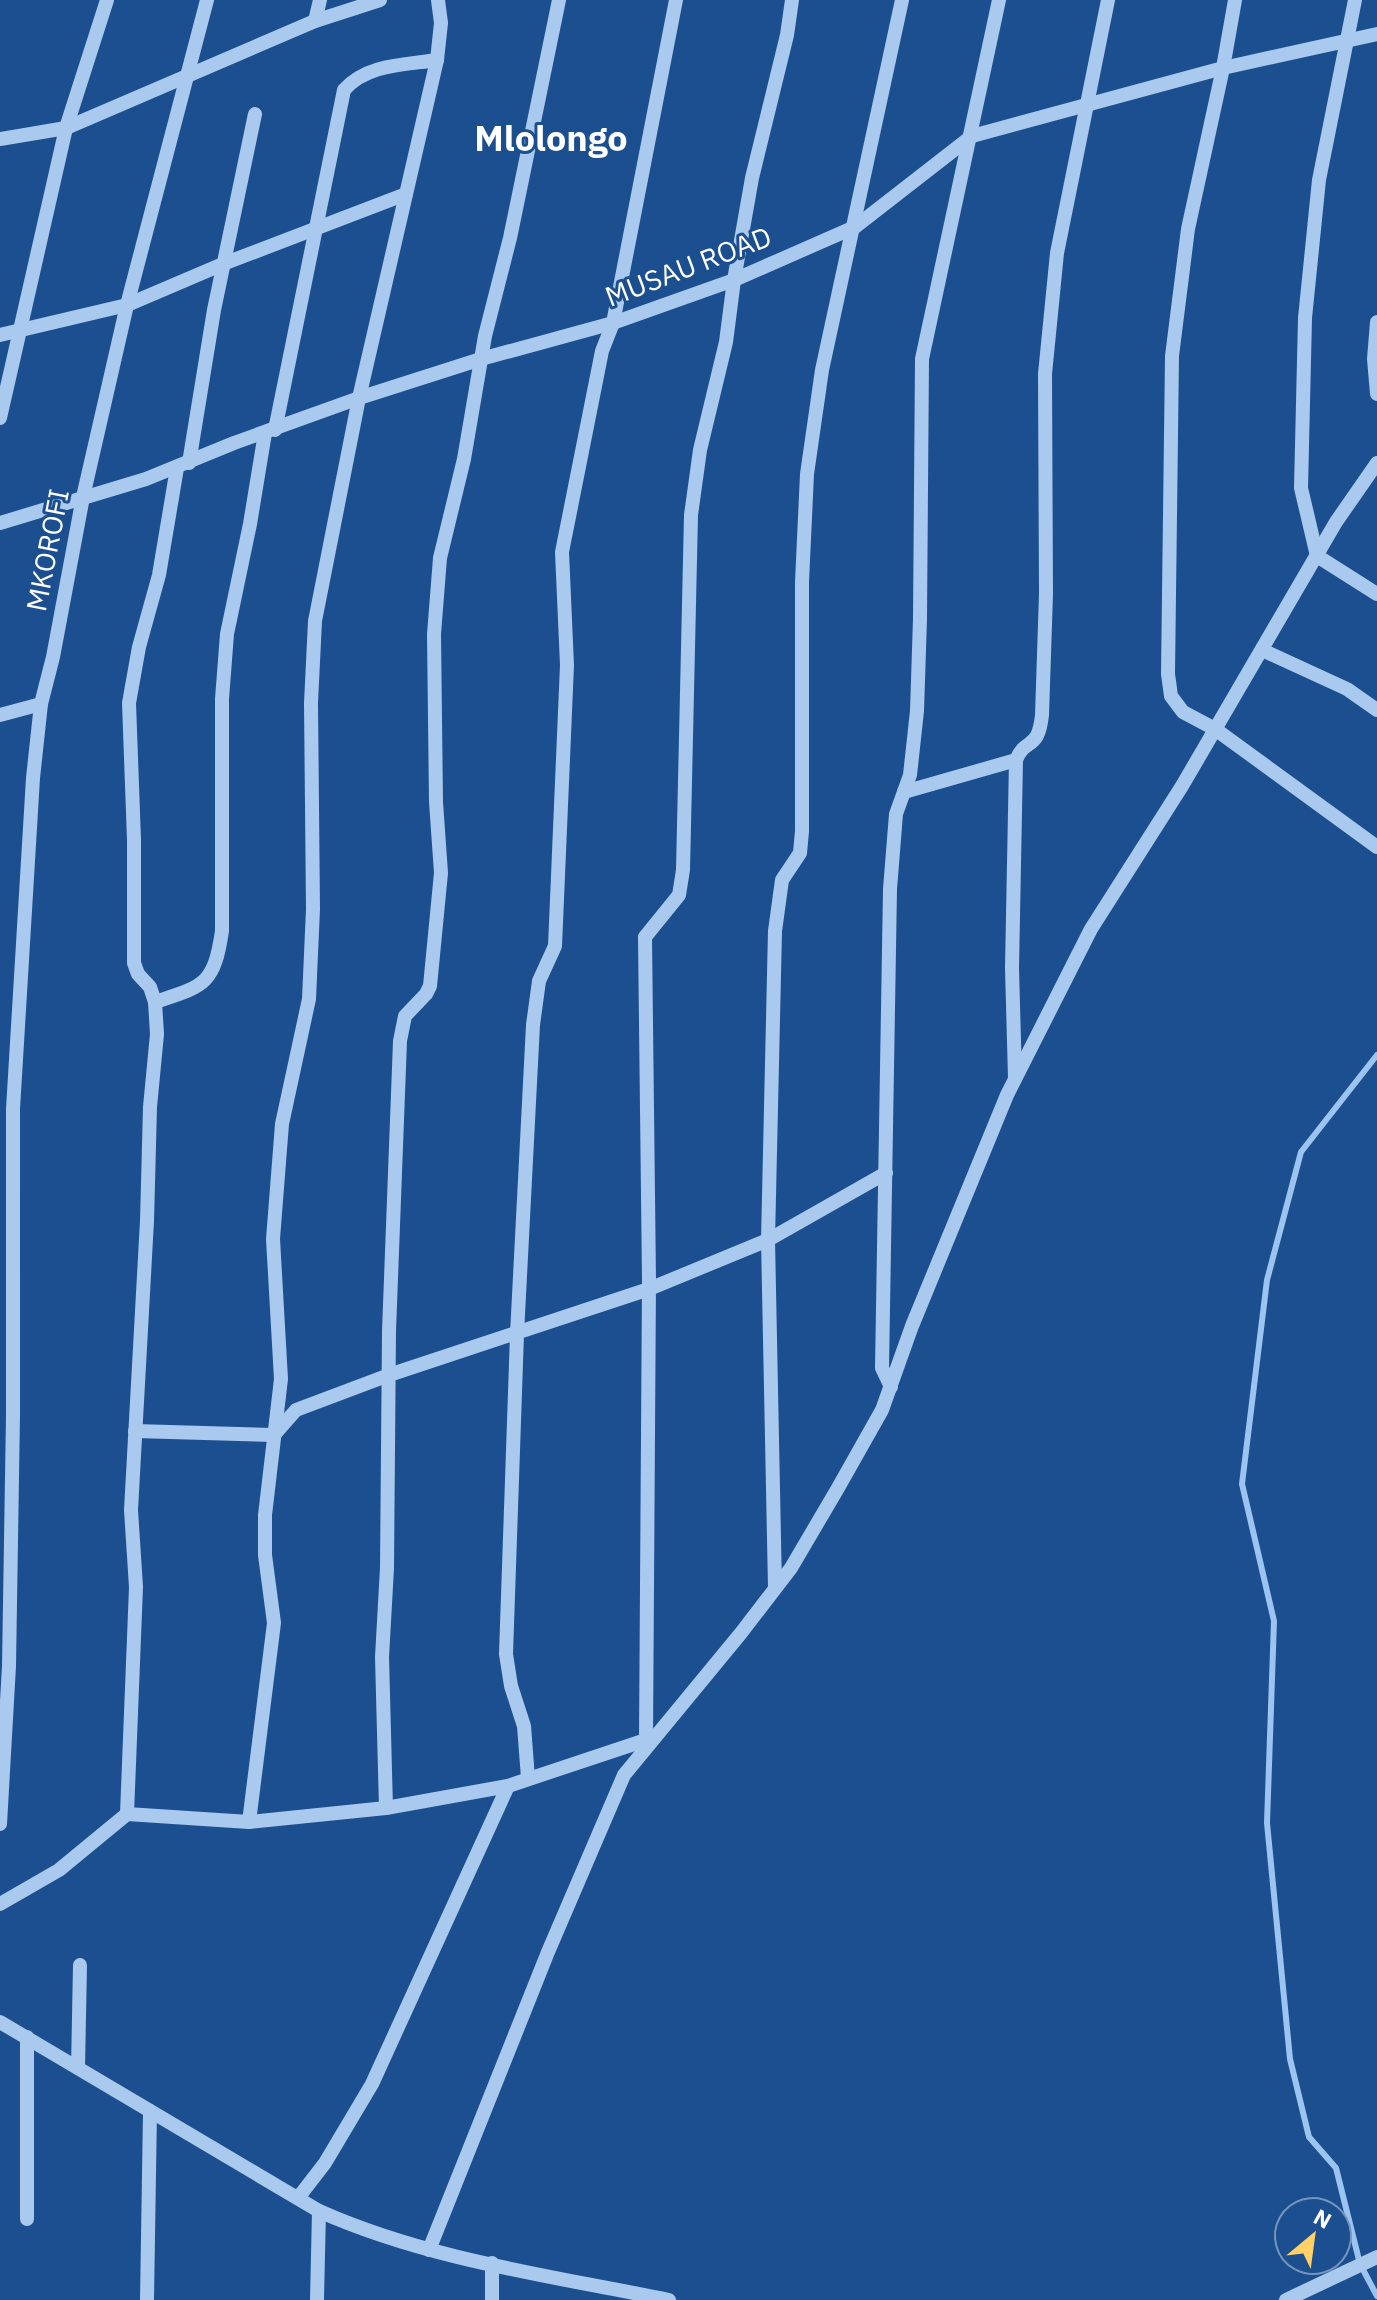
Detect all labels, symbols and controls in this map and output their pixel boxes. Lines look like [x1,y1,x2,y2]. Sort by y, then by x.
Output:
district label: Mlolongo [474,114,628,161]
street label: MUSAU ROAD [600,217,776,315]
street label: MKOROFI [17,486,77,614]
north arrow [1273,2196,1353,2276]
text: N [1309,2202,1337,2235]

